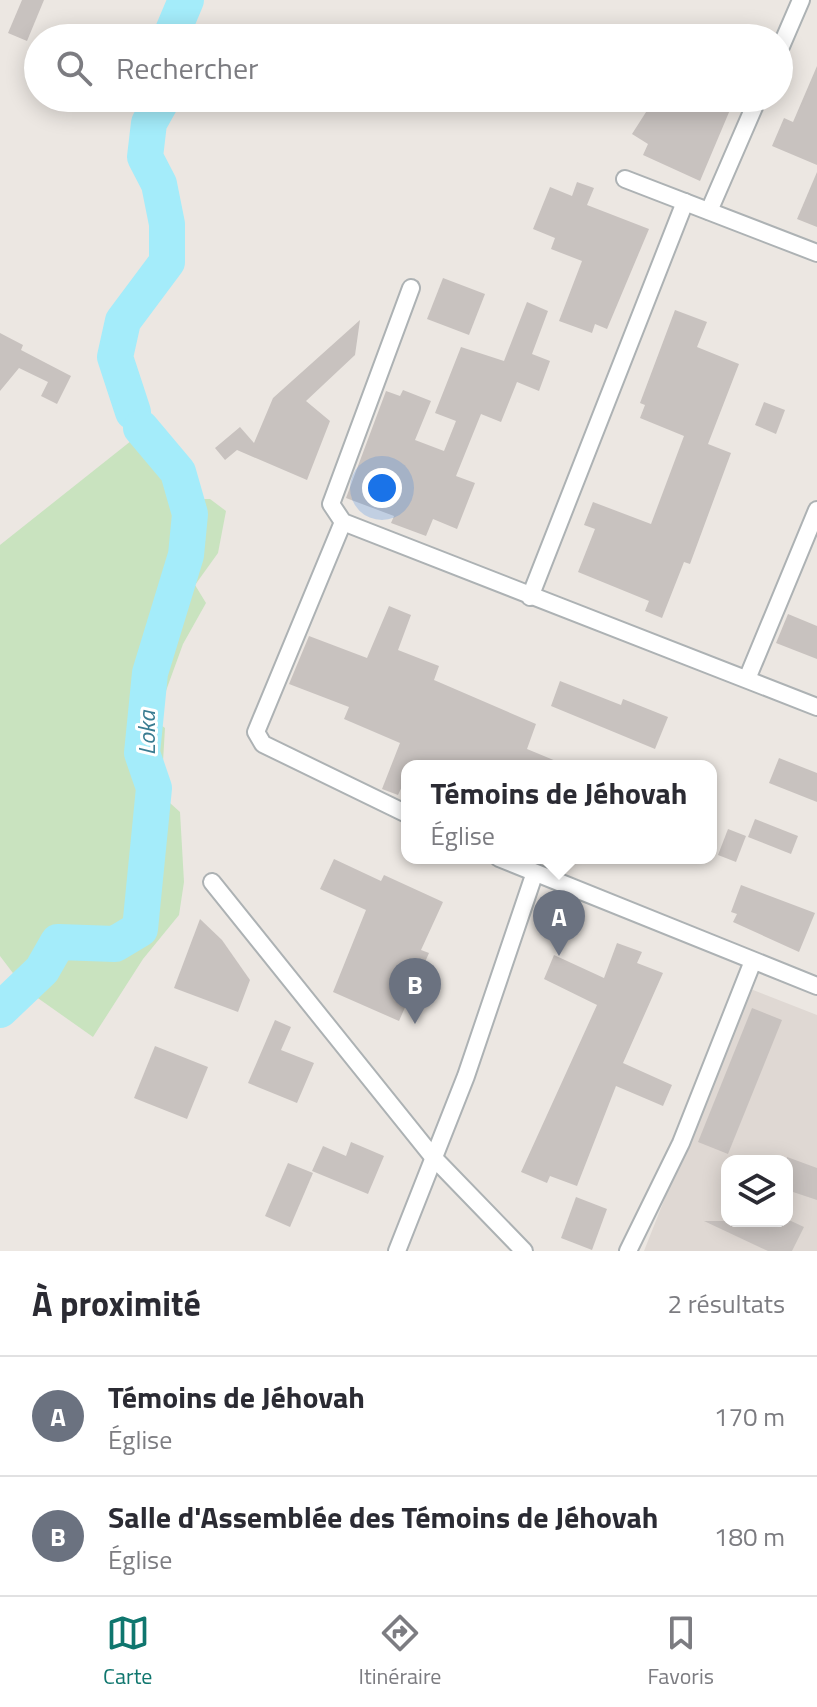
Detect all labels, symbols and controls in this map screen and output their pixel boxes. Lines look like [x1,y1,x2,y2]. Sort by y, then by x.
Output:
search box [24,24,793,112]
text: Rechercher [116,45,259,91]
icon: search [52,46,96,90]
your location [362,468,402,508]
water label: Loka [128,709,164,755]
popup [401,760,717,864]
text: Témoins de Jéhovah [431,770,687,816]
text: Église [431,816,495,855]
pin: A [533,890,585,956]
pin: B [389,958,441,1024]
map controls [721,1155,793,1227]
button: layers [721,1155,793,1227]
text: À proximité [32,1277,201,1329]
text: 2 résultats [668,1284,785,1323]
text: Témoins de Jéhovah [108,1374,365,1420]
text: A [50,1397,66,1436]
text: 170 m [714,1397,785,1436]
text: Église [108,1420,172,1459]
text: Salle d'Assemblée des Témoins de Jéhovah [108,1494,658,1540]
text: B [50,1517,66,1556]
text: 180 m [714,1517,785,1556]
text: Église [108,1540,172,1579]
tab: Carte [103,1611,152,1693]
tab: Itinéraire [359,1611,441,1693]
tab: Favoris [648,1611,714,1693]

